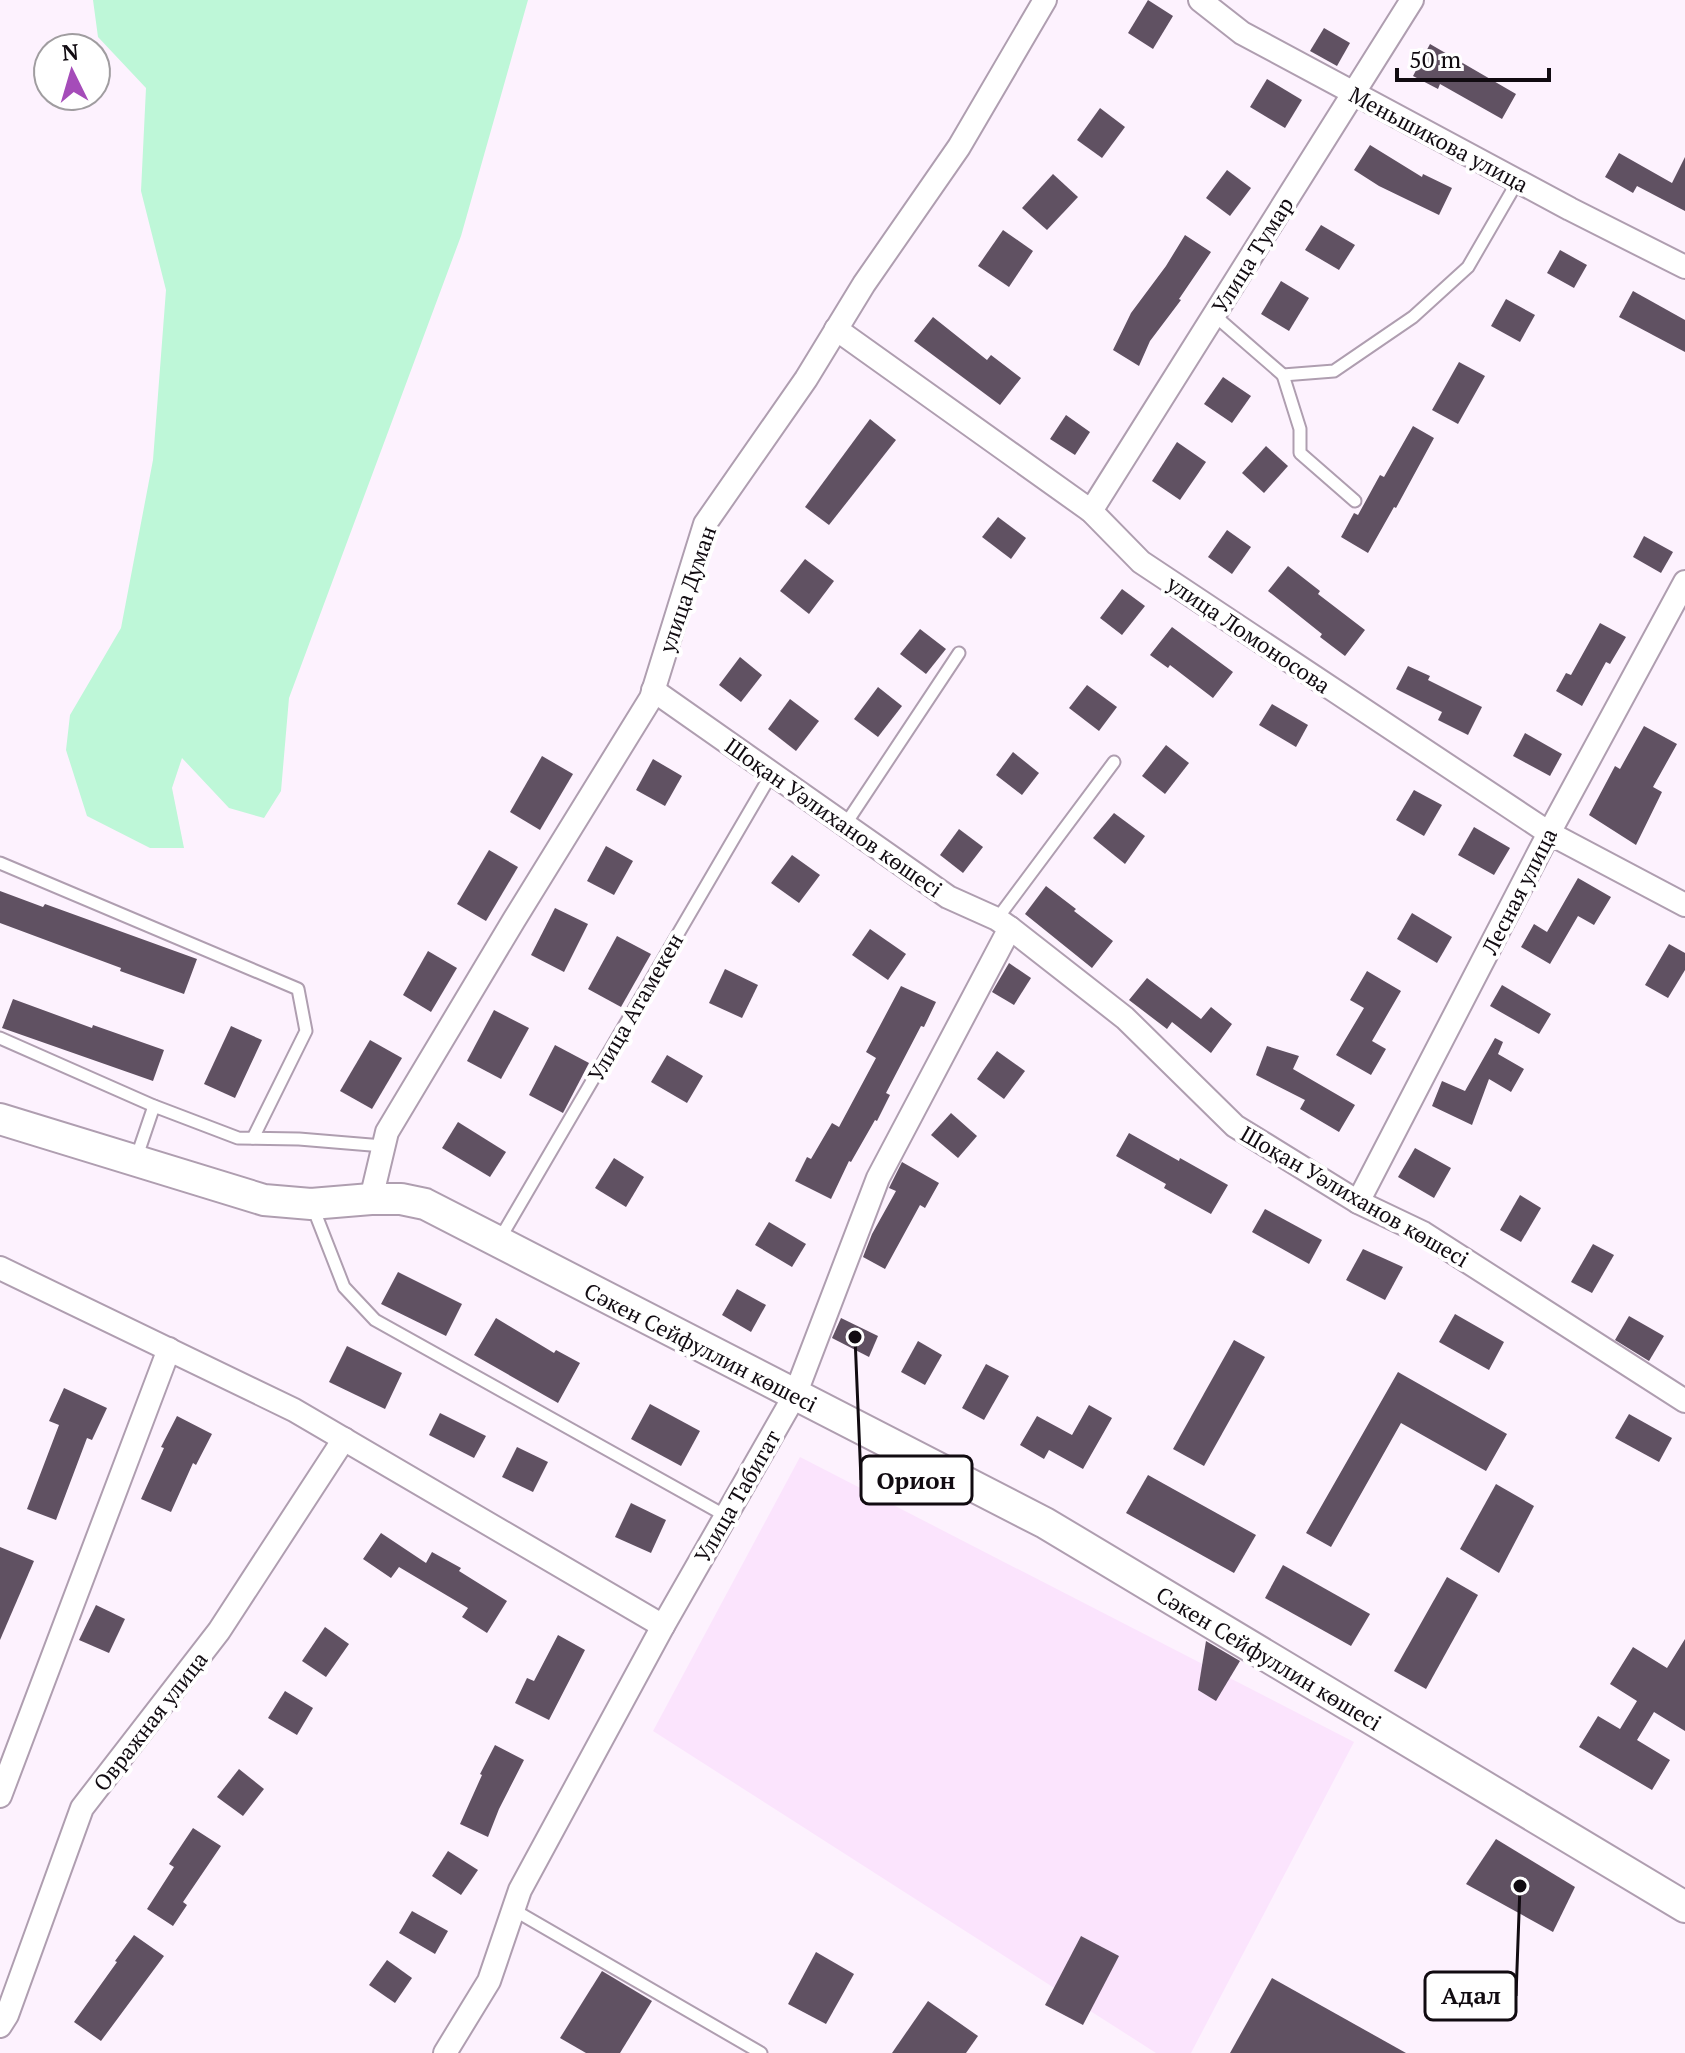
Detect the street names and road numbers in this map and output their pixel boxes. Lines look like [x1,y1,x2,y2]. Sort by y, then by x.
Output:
street label: Меньшикова улица [1344,79,1534,199]
street label: Улица Тумар [1205,191,1299,319]
street label: улица Думан [651,522,722,657]
street label: улица Ломоносова [1161,568,1336,699]
street label: Шоқан Уәлиханов көшесі [720,731,948,903]
street label: Лесная улица [1474,823,1563,960]
street label: Улица Атамекен [581,927,689,1087]
street label: Шоқан Уәлиханов көшесі [1236,1119,1474,1273]
street label: Сәкен Сейфуллин көшесі [580,1276,822,1418]
street label: Улица Табигат [687,1424,787,1568]
street label: Сәкен Сейфуллин көшесі [1151,1579,1387,1737]
street label: Овражная улица [86,1645,214,1797]

